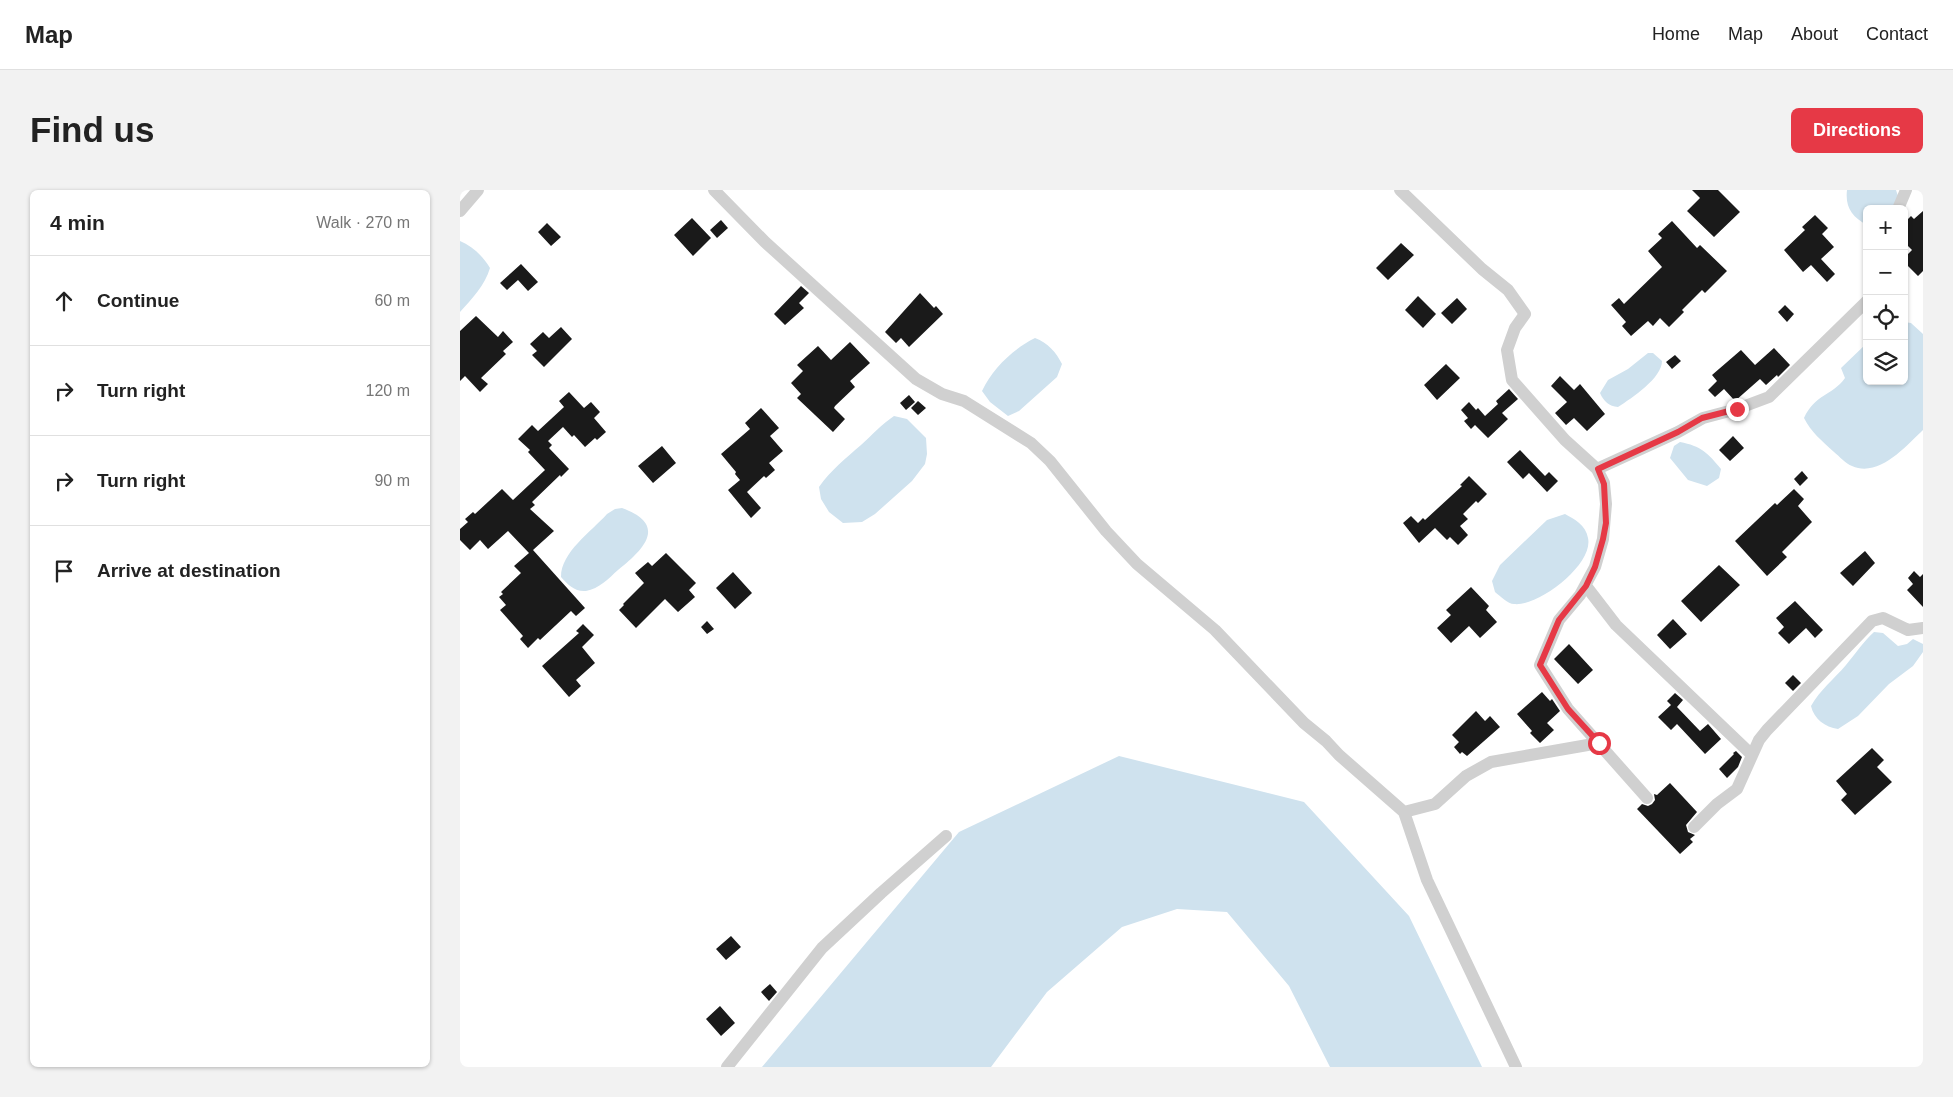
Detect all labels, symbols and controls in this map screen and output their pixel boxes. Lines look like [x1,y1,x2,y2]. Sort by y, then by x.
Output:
text: Map [25,21,73,48]
text: Home [1652,24,1700,44]
text: Map [1728,24,1763,44]
text: About [1791,24,1838,44]
text: Contact [1866,24,1928,44]
button: Directions [1791,108,1923,153]
text: Find us [30,110,154,149]
map controls [1863,205,1908,385]
button: + [1863,205,1908,250]
text: 4 min [50,211,105,234]
text: Walk · 270 m [316,214,410,231]
button: − [1863,250,1908,295]
icon: ahead [50,287,78,315]
text: Continue [97,290,179,311]
text: 60 m [374,292,410,309]
button: locate [1863,295,1908,340]
button: layers [1863,340,1908,385]
icon: right [50,377,78,405]
text: Turn right [97,380,185,401]
text: 120 m [366,382,410,399]
route end [1726,398,1749,421]
icon: right [50,467,78,495]
text: Turn right [97,470,185,491]
text: 90 m [374,472,410,489]
icon: arrive [50,557,78,585]
text: Arrive at destination [97,560,281,581]
route start [1588,732,1611,755]

